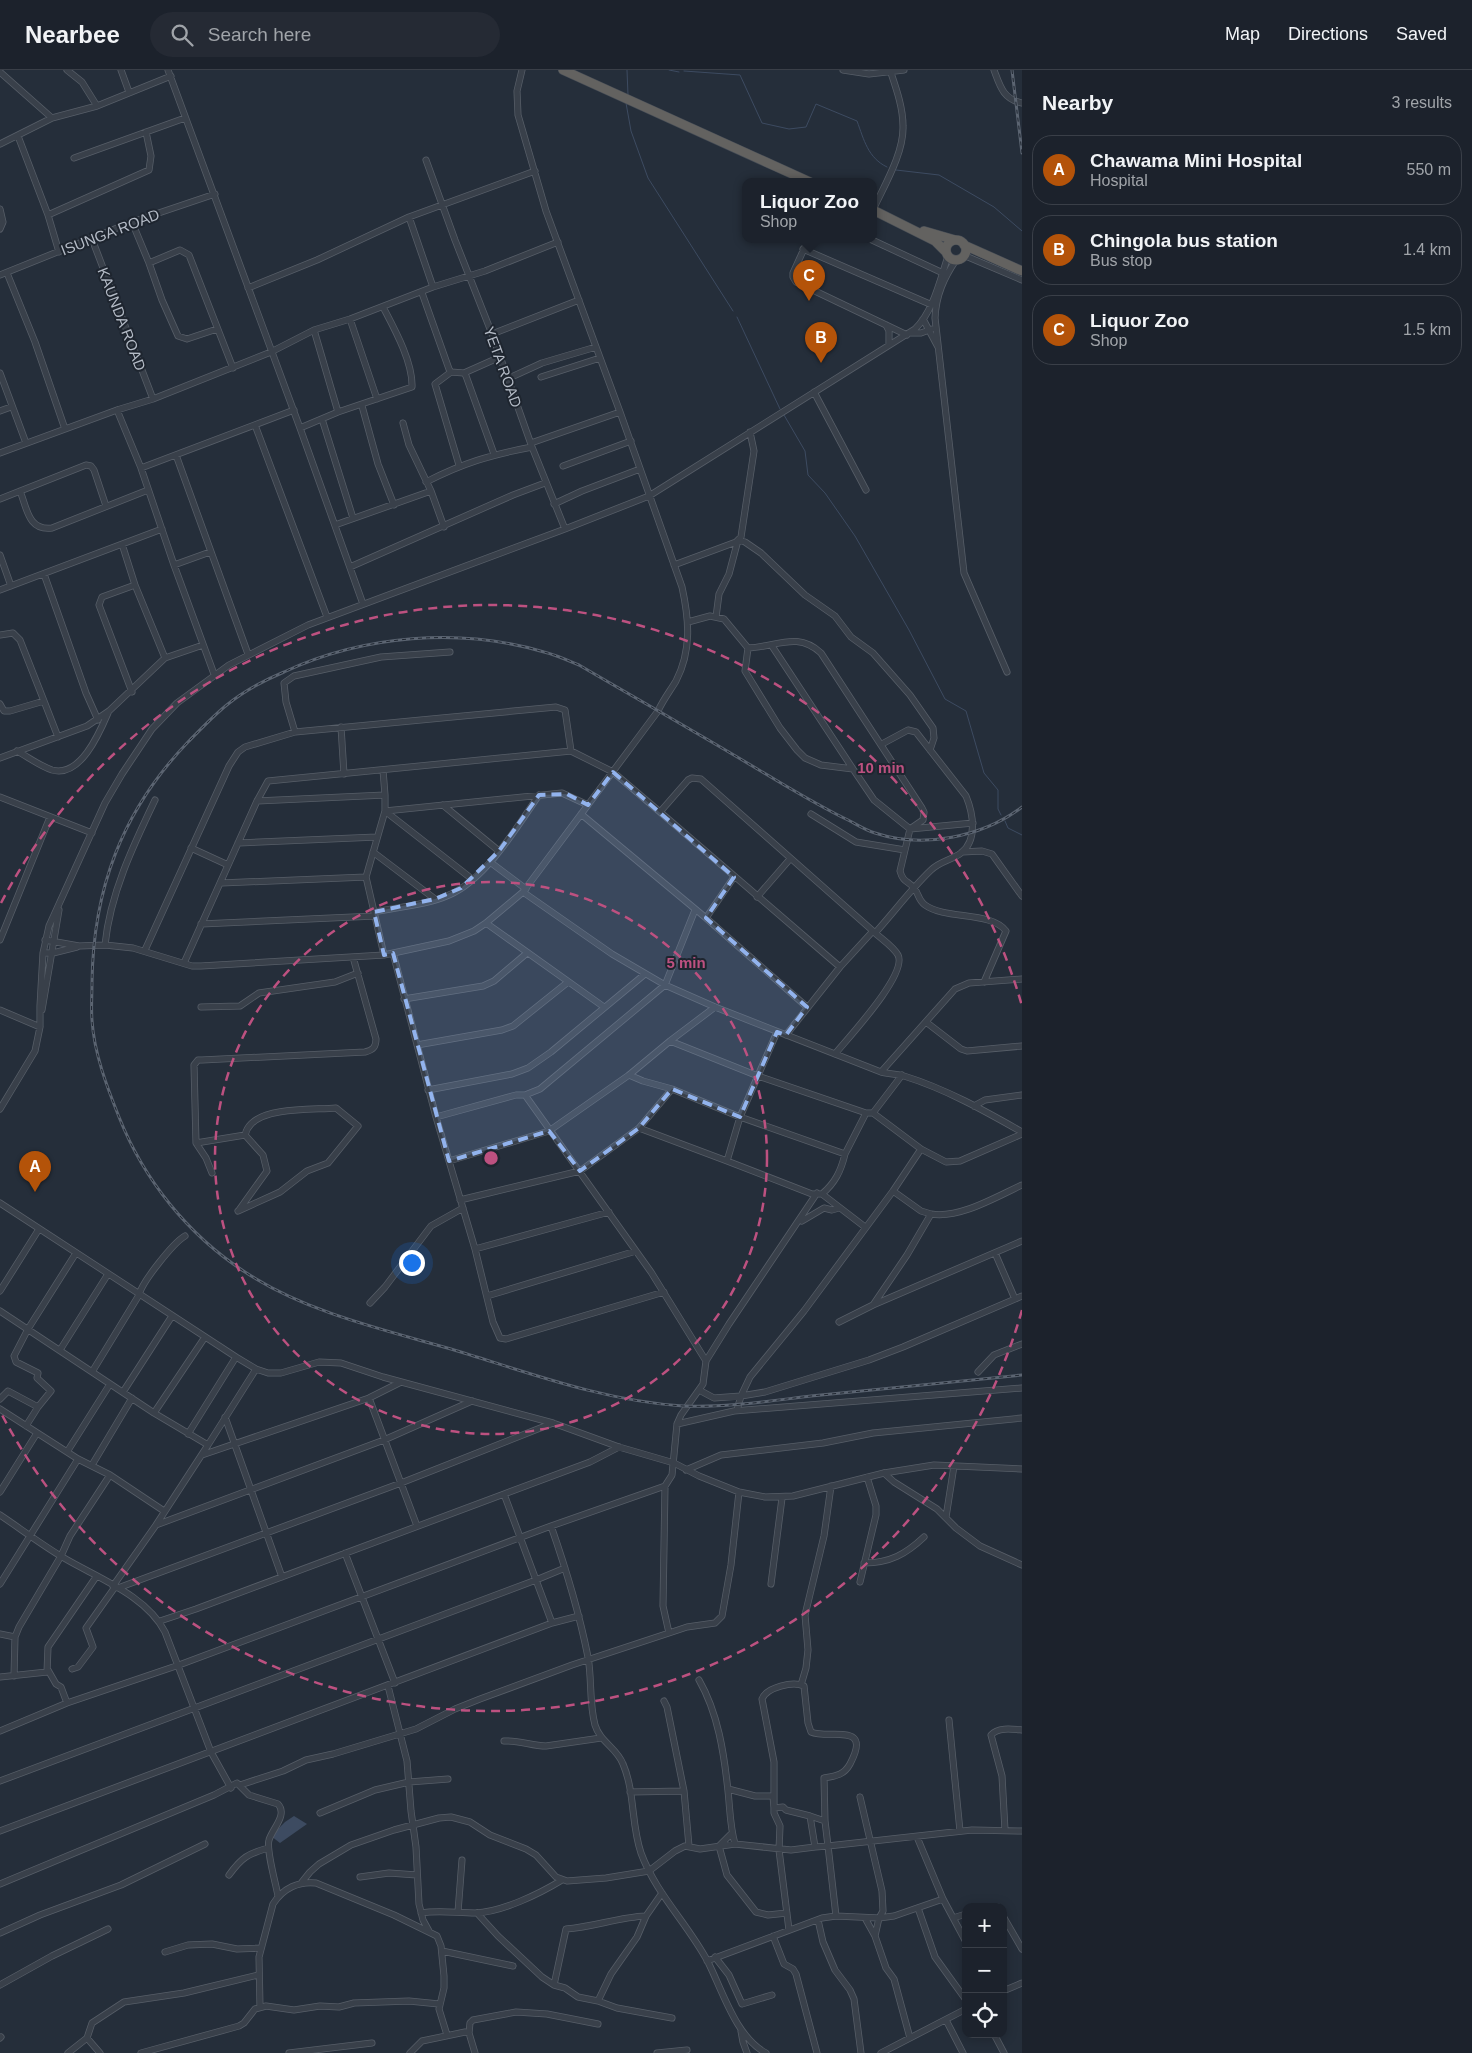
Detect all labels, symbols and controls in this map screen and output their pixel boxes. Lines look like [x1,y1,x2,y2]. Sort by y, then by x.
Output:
search box [150,12,500,57]
text: Nearbee [25,21,120,48]
icon: search [168,21,196,49]
text: Search here [208,24,311,45]
text: Map [1225,24,1260,44]
text: Directions [1288,24,1368,44]
text: Saved [1396,24,1447,44]
text: Nearby [1042,91,1113,114]
text: 3 results [1392,94,1452,111]
text: Chawama Mini Hospital [1090,150,1302,171]
text: A [1053,161,1065,178]
text: 550 m [1407,161,1451,178]
text: Hospital [1090,172,1148,189]
popup [742,178,877,243]
text: Liquor Zoo [760,191,859,212]
street label: ISUNGA ROAD [58,205,162,259]
text: Shop [760,213,797,230]
text: Chingola bus station [1090,230,1278,251]
text: B [1053,241,1065,258]
text: 1.4 km [1403,241,1451,258]
text: Bus stop [1090,252,1152,269]
pin: C [793,260,825,301]
street label: KAUNDA ROAD [94,265,150,373]
text: Liquor Zoo [1090,310,1189,331]
text: C [1053,321,1065,338]
text: 1.5 km [1403,321,1451,338]
pin: B [805,322,837,363]
street label: YETA ROAD [481,324,526,410]
text: Shop [1090,332,1127,349]
text: 10 min [857,759,905,776]
text: 5 min [666,954,706,971]
centre of rings [482,1149,500,1167]
pin: A [19,1151,51,1192]
your location [399,1250,425,1276]
map controls [962,1903,1007,2038]
button: + [962,1903,1007,1948]
button: − [962,1948,1007,1993]
button: locate [962,1993,1007,2038]

